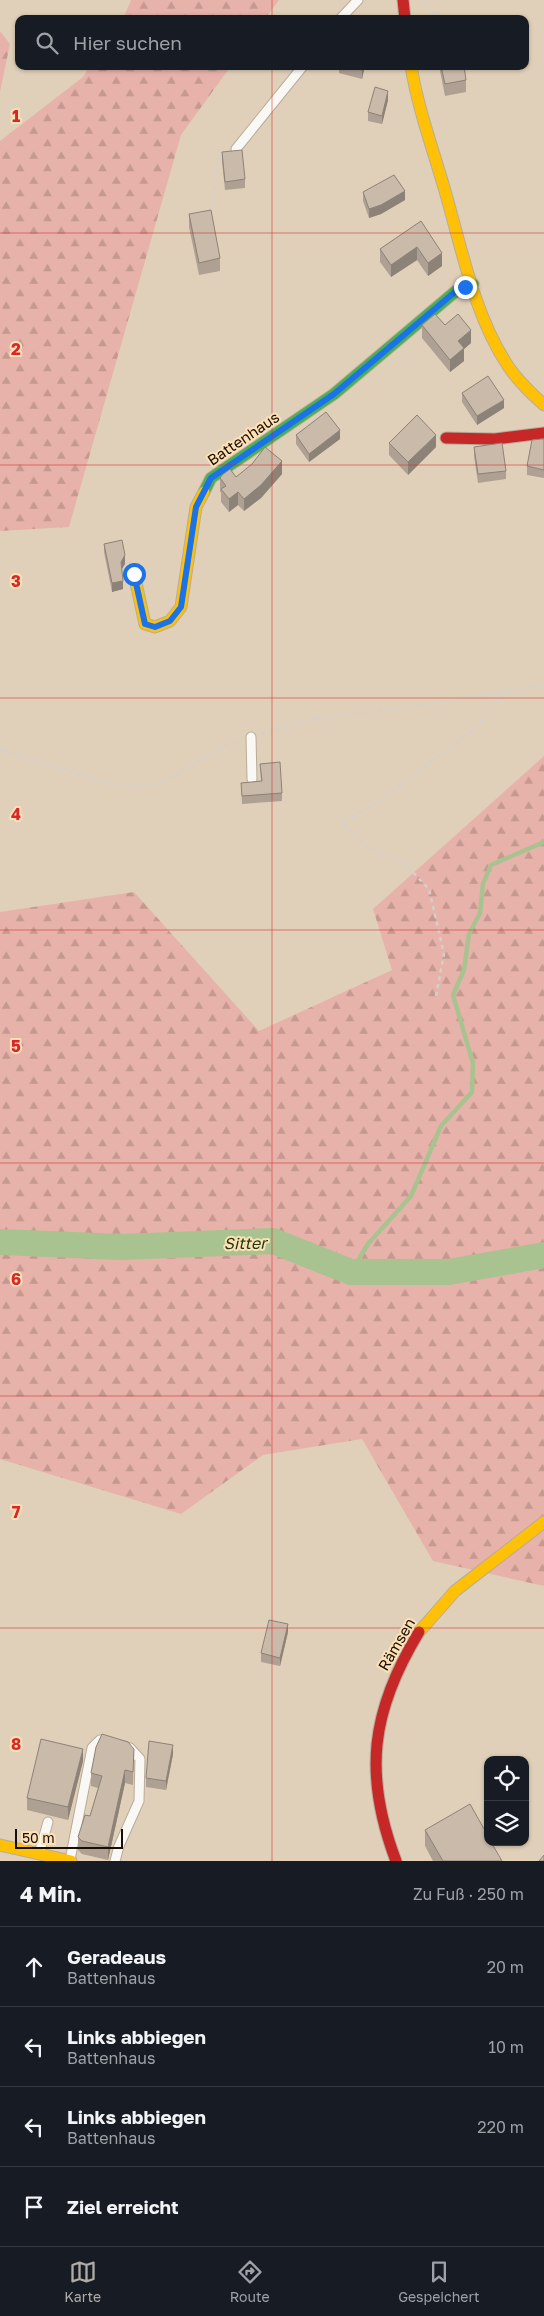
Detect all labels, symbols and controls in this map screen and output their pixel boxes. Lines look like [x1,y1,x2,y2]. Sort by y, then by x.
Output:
search box [15,15,529,70]
icon: search [33,29,61,57]
text: Hier suchen [73,31,182,54]
text: 1 [12,106,20,126]
route end [454,276,477,299]
text: 2 [11,339,21,359]
street label: Battenhaus [204,407,282,469]
route start [123,563,146,586]
text: 3 [11,571,21,591]
text: 4 [11,804,21,824]
text: 5 [11,1036,21,1056]
water label: Sitter [223,1233,269,1253]
text: 6 [11,1269,21,1289]
text: 7 [12,1502,21,1522]
street label: Rämsen [374,1615,418,1673]
text: 8 [11,1734,21,1754]
map controls [484,1756,529,1846]
button: locate [484,1756,529,1801]
button: layers [484,1801,529,1846]
scale bar [15,1826,122,1849]
text: 50 m [22,1829,55,1846]
text: 4 Min. [20,1881,82,1907]
text: Zu Fuß · 250 m [413,1884,524,1904]
text: Geradeaus [67,1945,166,1968]
icon: ahead [20,1953,48,1981]
text: 20 m [487,1957,524,1977]
text: Battenhaus [67,1968,155,1988]
text: Links abbiegen [67,2025,206,2048]
icon: left [20,2033,48,2061]
text: 10 m [488,2037,524,2057]
text: Battenhaus [67,2048,155,2068]
text: Links abbiegen [67,2105,206,2128]
icon: left [20,2113,48,2141]
text: 220 m [477,2117,524,2137]
text: Battenhaus [67,2128,155,2148]
icon: arrive [20,2193,48,2221]
text: Ziel erreicht [67,2195,179,2218]
tab: Karte [64,2258,101,2305]
tab: Route [230,2258,270,2305]
tab: Gespeichert [398,2258,480,2305]

